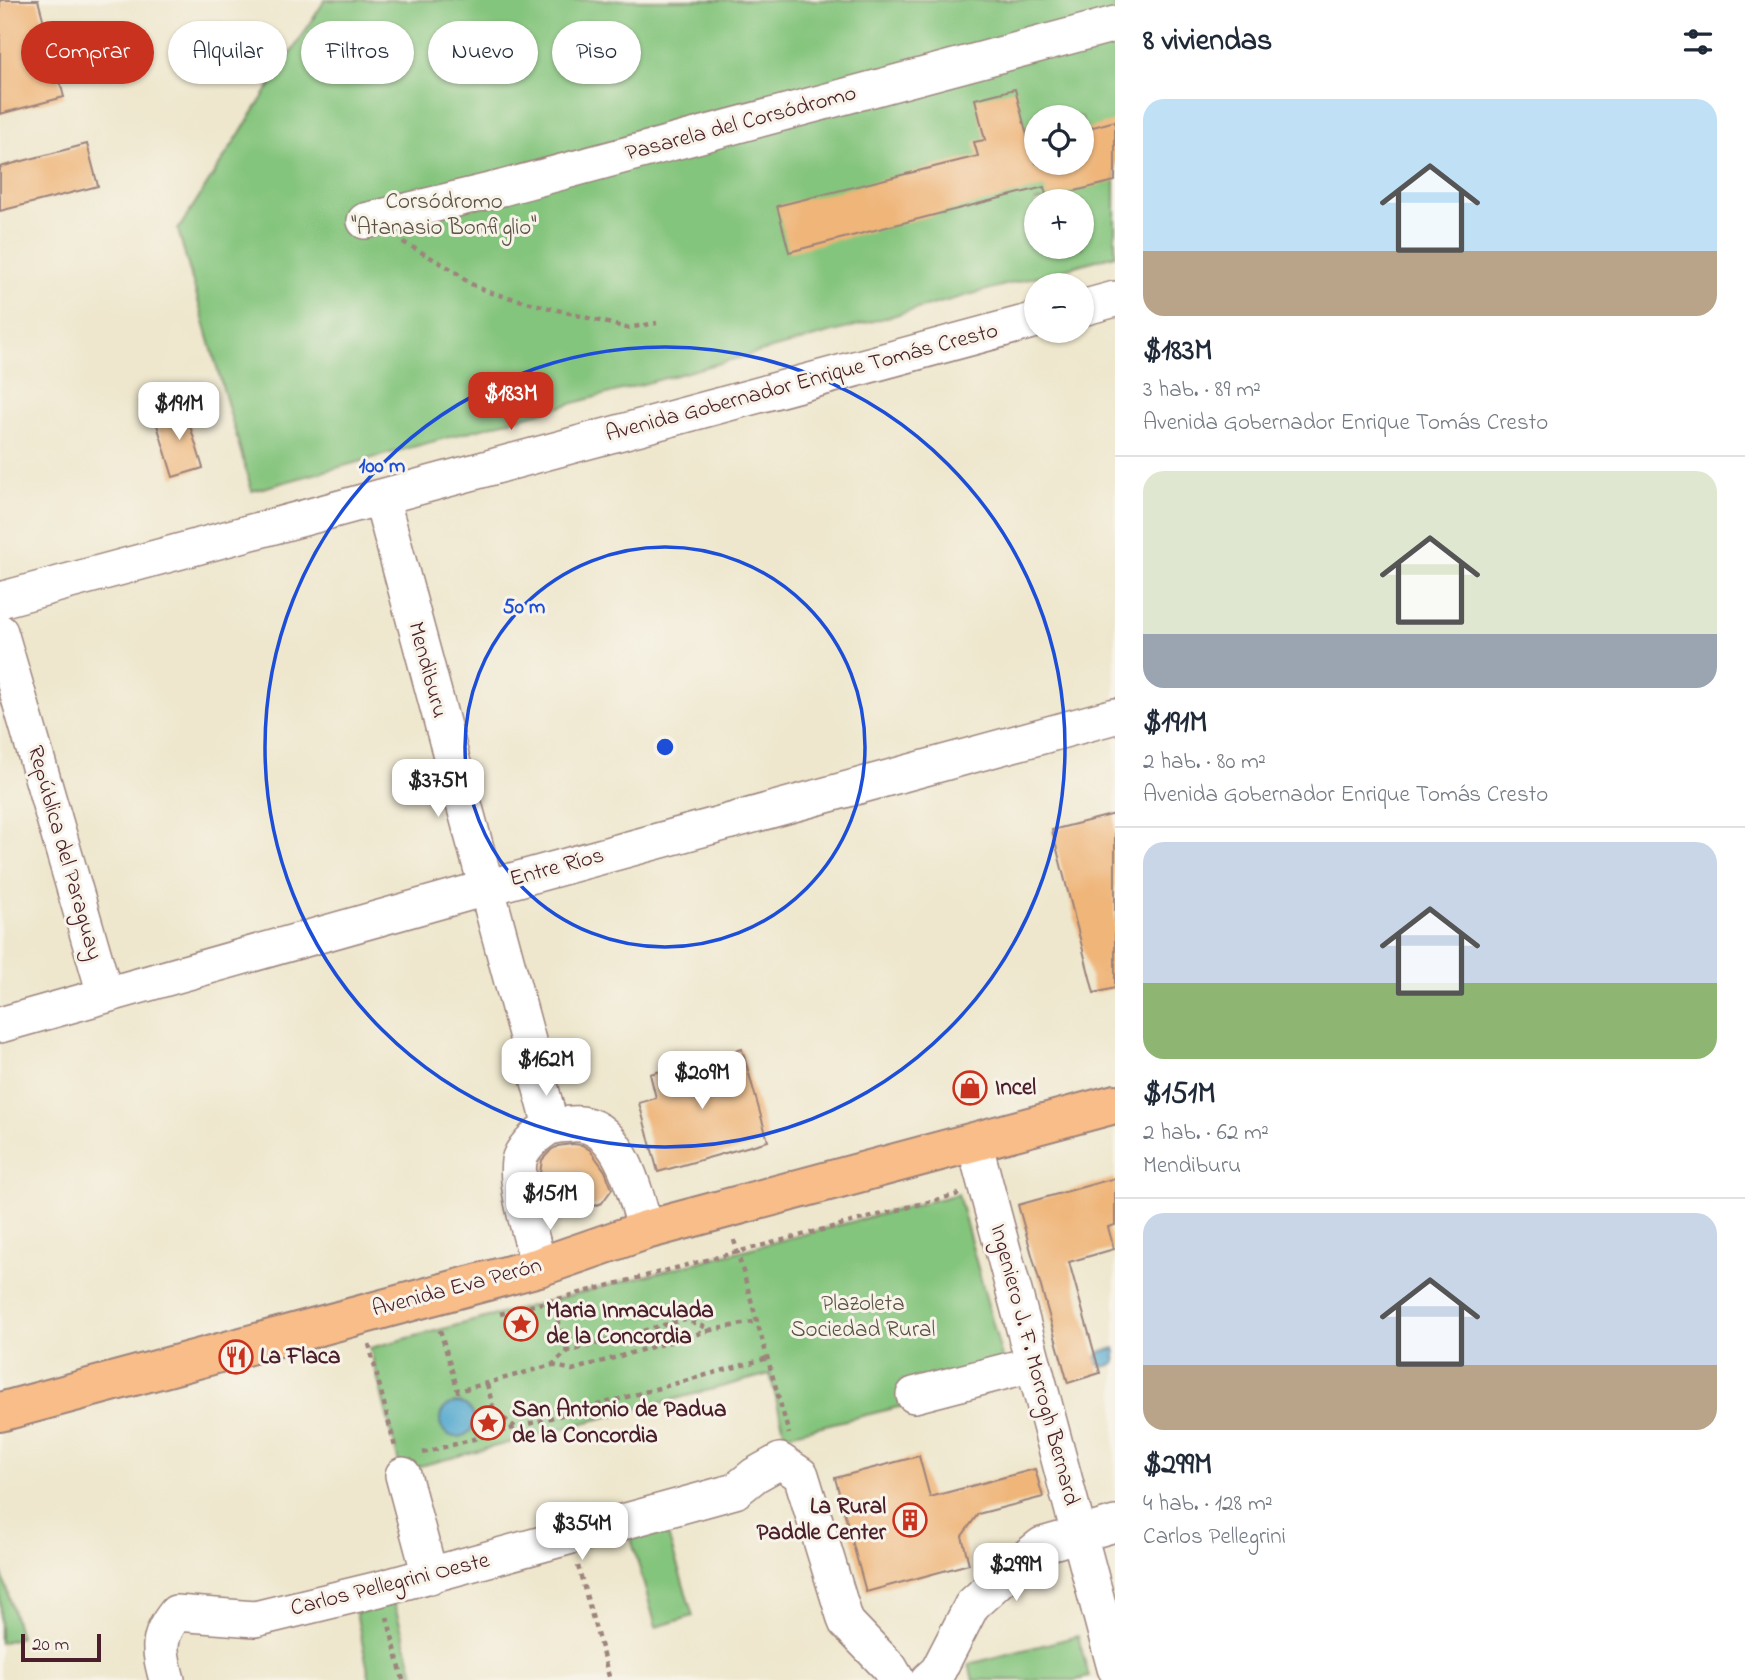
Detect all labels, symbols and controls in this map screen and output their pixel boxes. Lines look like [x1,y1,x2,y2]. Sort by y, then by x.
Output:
text: 8 viviendas [1143,20,1272,64]
chip: Comprar [21,21,154,84]
chip: Alquilar [168,21,287,84]
chip: Filtros [301,21,414,84]
chip: Nuevo [428,21,538,84]
chip: Piso [552,21,641,84]
icon: filters [1679,23,1717,61]
street label: Pasarela del Corsódromo [622,77,860,171]
map controls [1024,105,1094,343]
button: locate [1024,105,1094,175]
icon: home [1367,145,1493,271]
park label: Corsódromo "Atanasio Bonfiglio" [351,186,537,246]
button: + [1024,189,1094,259]
button: − [1024,273,1094,343]
street label: Avenida Gobernador Enrique Tomás Cresto [602,315,1002,451]
text: $183M [1143,330,1213,374]
pin: $183M [462,372,560,432]
text: 3 hab. · 89 m² [1143,374,1261,407]
text: $183M [484,378,538,411]
pin: $191M [130,382,228,442]
text: $191M [154,388,204,421]
text: Avenida Gobernador Enrique Tomás Cresto [1143,407,1548,440]
text: 100 m [359,452,405,482]
icon: home [1367,517,1493,643]
text: 50 m [503,593,545,623]
street label: Mendiburu [398,618,456,722]
text: $191M [1143,702,1207,746]
centre of rings [653,735,677,759]
street label: República del Paraguay [16,742,110,965]
text: 2 hab. · 80 m² [1143,746,1266,779]
pin: $375M [389,760,487,819]
text: $375M [408,765,468,798]
text: Avenida Gobernador Enrique Tomás Cresto [1143,779,1548,812]
street label: Entre Ríos [506,840,608,896]
icon: home [1367,888,1493,1014]
pin: $162M [497,1038,595,1098]
text: $162M [518,1044,574,1077]
pin: $209M [653,1052,751,1111]
text: $209M [674,1057,730,1090]
shop icon: Incel [951,1069,989,1107]
place label: Incel [995,1072,1036,1105]
text: $151M [1143,1073,1216,1117]
text: 2 hab. · 62 m² [1143,1117,1269,1150]
text: Mendiburu [1143,1150,1241,1183]
pin: $151M [501,1172,599,1232]
text: $151M [522,1178,578,1211]
street label: Ingeniero J. F. Morrogh Bernard [980,1221,1087,1510]
street label: Avenida Eva Perón [369,1250,545,1326]
icon: home [1367,1259,1493,1385]
park label: Plazoleta Sociedad Rural [791,1288,935,1347]
place label: Maria Inmaculada de la Concordia [546,1295,714,1354]
place icon: Maria Inmaculada de la Concordia [502,1305,540,1343]
restaurant icon: La Flaca [217,1338,255,1376]
place label: La Flaca [260,1341,341,1374]
place label: San Antonio de Padua de la Concordia [512,1394,726,1453]
place icon: San Antonio de Padua de la Concordia [469,1404,507,1442]
text: $299M [1143,1444,1212,1488]
text: 4 hab. · 128 m² [1143,1488,1273,1521]
place label: La Rural Paddle Center [756,1491,887,1550]
building icon: La Rural Paddle Center [891,1501,929,1539]
pin: $354M [533,1502,631,1562]
text: $354M [552,1508,612,1541]
text: Carlos Pellegrini [1143,1521,1286,1554]
street label: Carlos Pellegrini Oeste [287,1544,494,1627]
pin: $299M [967,1544,1065,1603]
text: $299M [989,1549,1043,1582]
scale bar [21,1631,102,1663]
text: 20 m [32,1632,69,1659]

